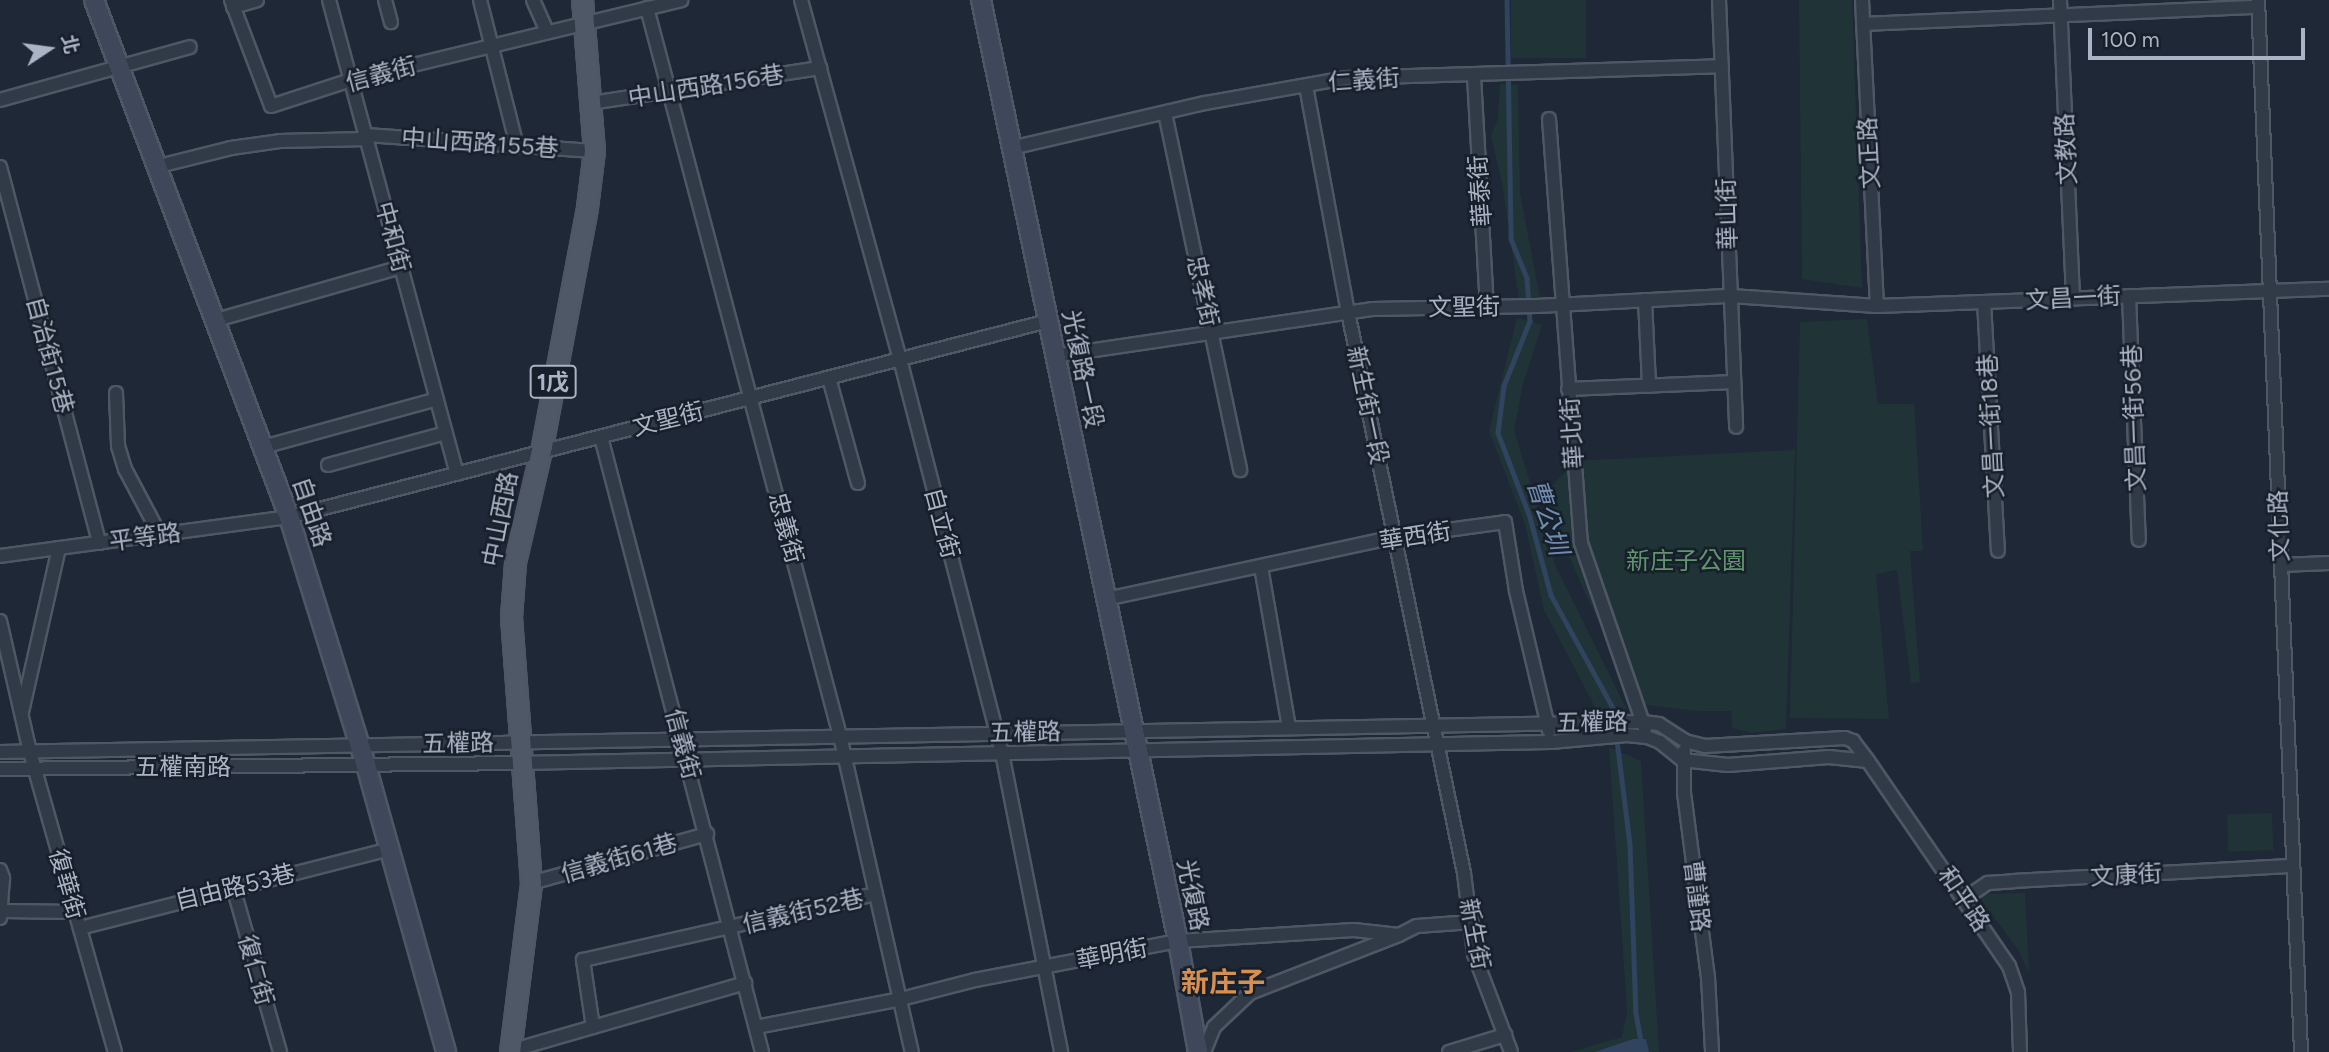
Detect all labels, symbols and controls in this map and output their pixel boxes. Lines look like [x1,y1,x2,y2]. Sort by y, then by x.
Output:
north arrow [14,14,84,84]
scale bar [2091,14,2308,58]
text: 100 m [2101,27,2160,52]
text: 北 [57,32,83,56]
street label: 信義街 [342,51,420,97]
street label: 中山西路156巷 [626,59,786,113]
street label: 仁義街 [1327,63,1401,97]
street label: 文教路 [2050,112,2082,186]
street label: 文正路 [1853,116,1885,190]
street label: 中山西路155巷 [400,123,560,163]
street label: 華泰街 [1463,154,1497,228]
street label: 華山街 [1711,178,1743,250]
street label: 中和街 [370,198,416,276]
street label: 忠孝街 [1181,253,1225,329]
street label: 文昌一街 [2024,281,2122,315]
street label: 文聖街 [1428,292,1500,322]
street label: 自治街15巷 [21,293,79,417]
street label: 光復路一段 [1056,307,1110,431]
street label: 新生街一段 [1341,343,1395,467]
street label: 文昌一街56巷 [2117,344,2151,492]
street label: 文昌一街18巷 [1973,353,2009,499]
road number: 1戊 [528,362,578,402]
street label: 文聖街 [630,396,706,442]
street label: 華北街 [1555,396,1589,470]
street label: 中山西路 [477,469,523,569]
street label: 自由路 [287,473,337,551]
water label: 曹公圳 [1520,475,1574,559]
street label: 自立街 [919,484,965,562]
street label: 忠義街 [763,489,809,567]
street label: 文化路 [2263,490,2295,562]
street label: 華西街 [1377,516,1453,556]
street label: 平等路 [107,518,183,556]
park label: 新庄子公園 [1626,547,1746,575]
street label: 信義街 [660,705,706,783]
street label: 五權路 [1556,707,1628,737]
street label: 五權路 [989,717,1061,747]
street label: 五權路 [422,728,494,758]
street label: 五權南路 [135,753,231,781]
street label: 信義街61巷 [558,828,680,888]
street label: 復華街 [43,845,91,923]
street label: 光復路 [1171,857,1215,933]
street label: 自由路53巷 [172,858,298,916]
street label: 曹謹路 [1678,859,1716,933]
street label: 文康街 [2089,859,2163,891]
street label: 和平路 [1932,861,1996,937]
street label: 信義街52巷 [740,883,866,939]
street label: 新生街 [1454,896,1496,972]
street label: 復仁街 [232,931,280,1009]
street label: 華明街 [1074,933,1150,975]
district label: 新庄子 [1181,965,1265,999]

